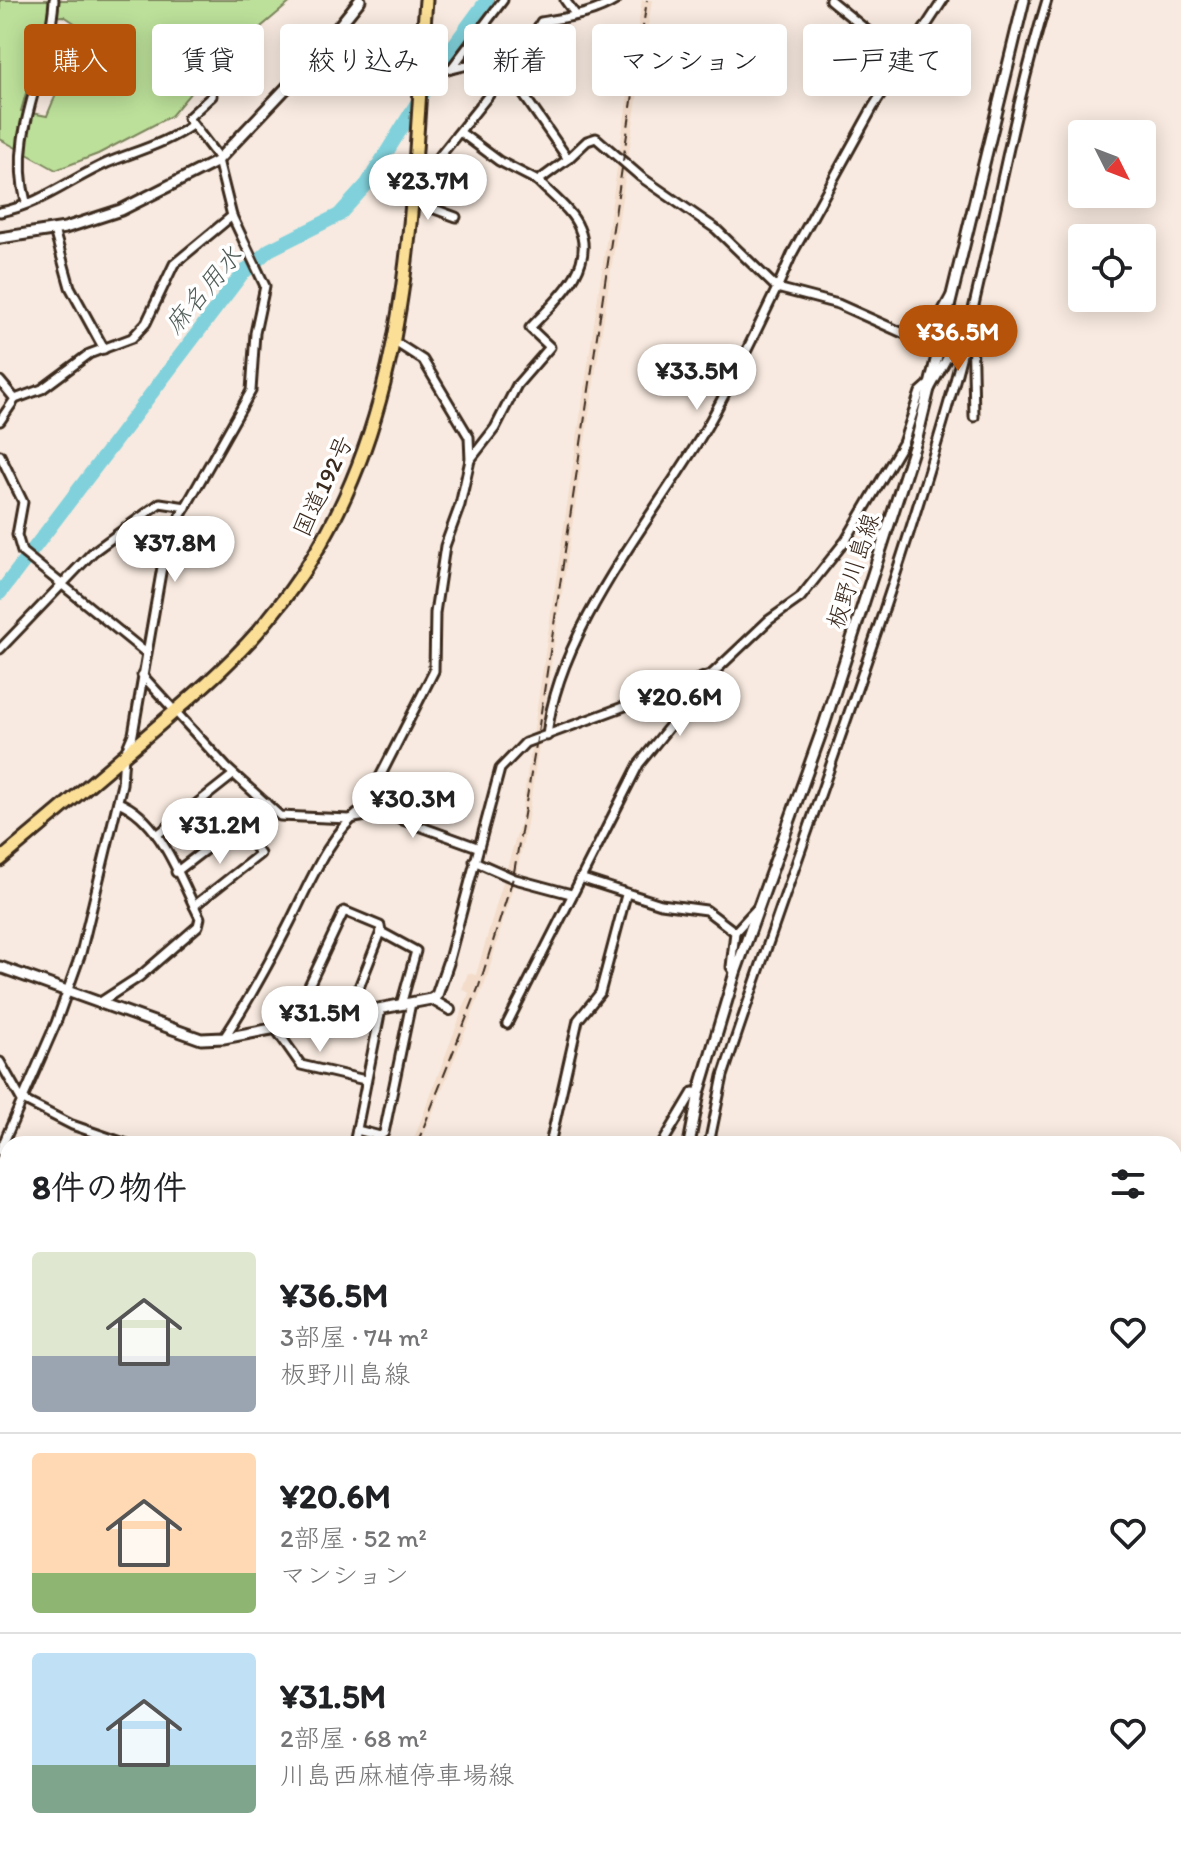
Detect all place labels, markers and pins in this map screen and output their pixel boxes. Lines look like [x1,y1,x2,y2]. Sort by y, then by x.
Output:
pin: ¥23.7M [363,154,493,222]
pin: ¥36.5M [893,305,1023,373]
pin: ¥33.5M [632,344,762,412]
pin: ¥37.8M [110,516,240,584]
pin: ¥20.6M [615,670,745,738]
pin: ¥30.3M [348,772,478,840]
pin: ¥31.2M [155,798,285,866]
pin: ¥31.5M [255,986,385,1054]

